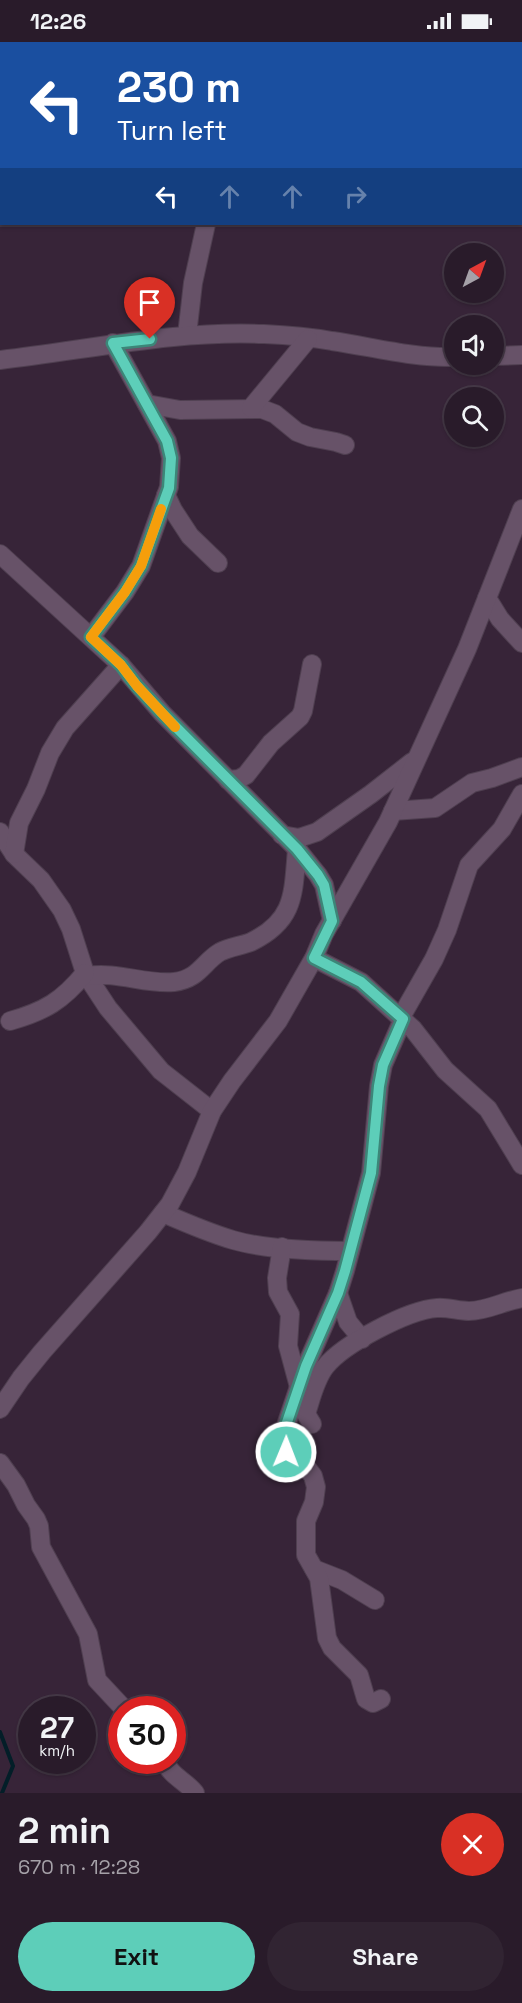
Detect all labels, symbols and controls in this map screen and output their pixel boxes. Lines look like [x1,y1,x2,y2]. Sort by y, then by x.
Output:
text: 12:26 [30,7,86,35]
text: 230 m [117,61,241,114]
icon: left [18,66,96,144]
text: Turn left [117,113,227,148]
icon: left [150,180,183,213]
icon: ahead [213,180,246,213]
icon: ahead [276,180,309,213]
icon: right [339,180,372,213]
north arrow [444,243,504,303]
map controls [444,243,504,447]
pin [124,277,175,339]
icon: arrive [133,286,166,319]
button: sound [444,315,504,375]
button: search [444,387,504,447]
position arrow [254,1420,318,1484]
speed limit sign: 30 [108,1696,186,1774]
text: 27 [40,1708,74,1747]
text: km/h [39,1741,75,1760]
text: 2 min [18,1808,111,1854]
button: close [441,1813,504,1876]
text: 670 m · 12:28 [18,1854,140,1880]
button: Exit [18,1922,255,1991]
button: Share [267,1922,504,1991]

